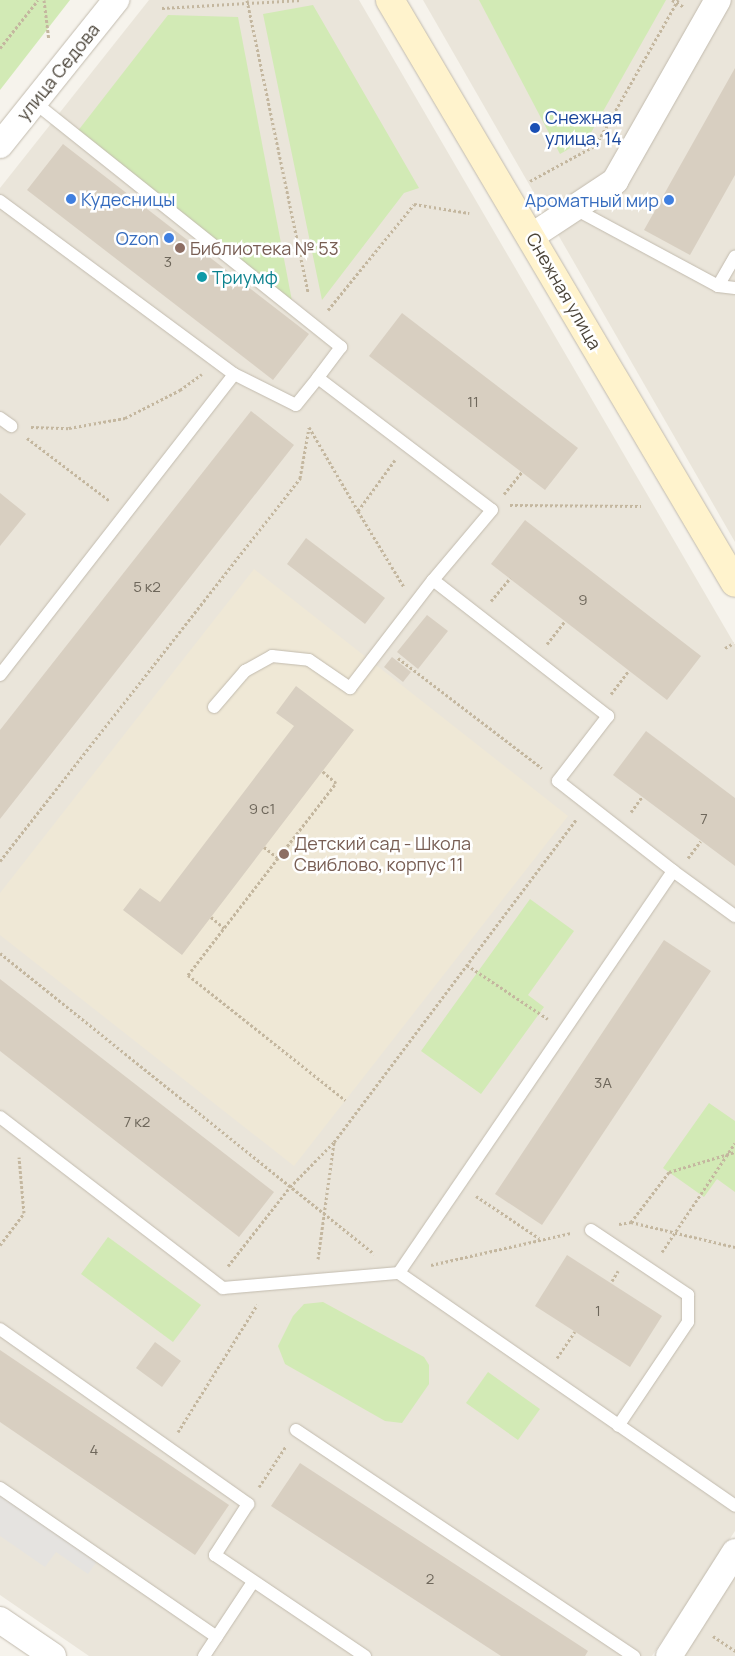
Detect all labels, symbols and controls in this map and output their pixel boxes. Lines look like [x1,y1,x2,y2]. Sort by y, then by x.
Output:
street label: улица Седова [12,19,104,125]
place label: Снежная улица, 14 [545,107,622,150]
marker: Снежная улица, 14 [529,122,541,134]
place label: Кудесницы [81,188,175,210]
place label: Ароматный мир [525,189,659,211]
marker: Кудесницы [65,193,77,205]
marker: Ароматный мир [663,194,675,206]
place label: Ozon [116,227,159,249]
street label: Снежная улица [522,229,606,353]
marker: Ozon [163,232,175,244]
place label: Библиотека № 53 [190,237,339,259]
marker: Библиотека № 53 [174,242,186,254]
house number: 3 [164,253,172,271]
place label: Триумф [212,266,278,288]
marker: Триумф [196,271,208,283]
house number: 11 [467,393,479,411]
house number: 5 к2 [133,578,161,596]
house number: 9 [578,591,588,609]
house number: 9 с1 [249,800,275,818]
house number: 7 [700,810,708,828]
place label: Детский сад - Школа Свиблово, корпус 11 [294,833,471,876]
marker: Детский сад - Школа Свиблово, корпус 11 [278,848,290,860]
house number: 3А [594,1074,612,1092]
house number: 7 к2 [124,1113,150,1131]
house number: 1 [595,1302,601,1320]
house number: 4 [90,1441,98,1459]
house number: 2 [426,1570,434,1588]

